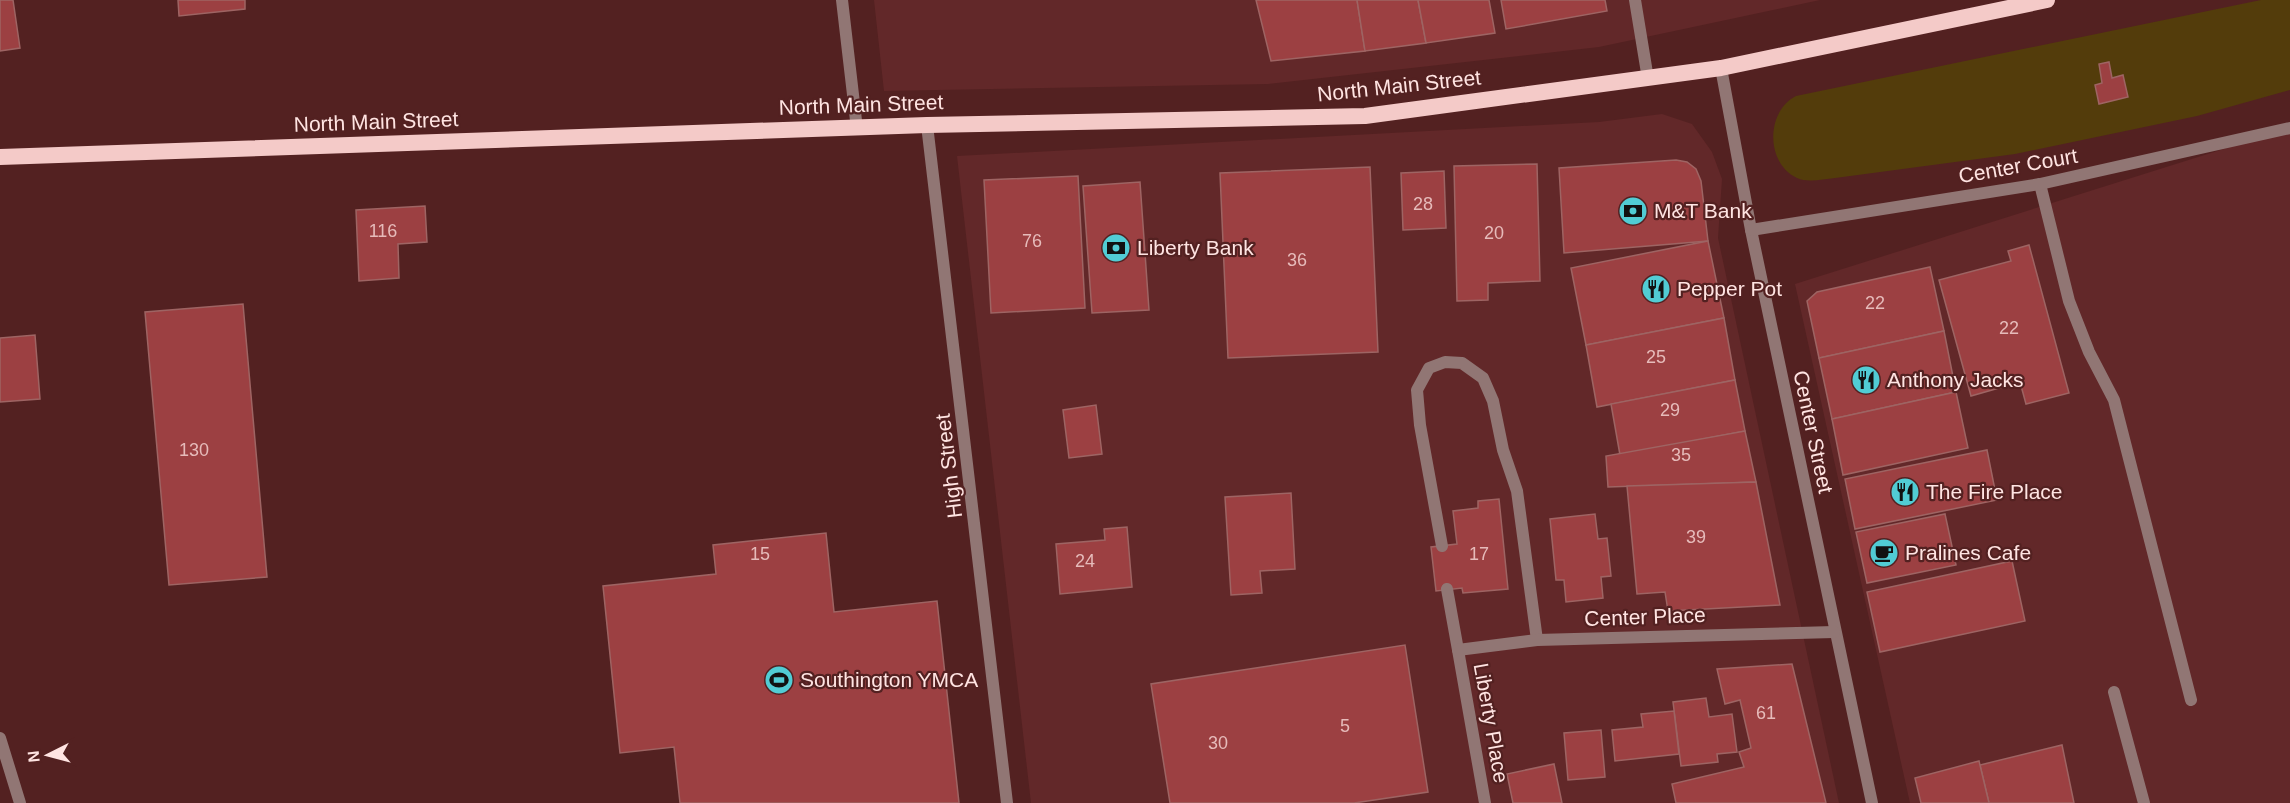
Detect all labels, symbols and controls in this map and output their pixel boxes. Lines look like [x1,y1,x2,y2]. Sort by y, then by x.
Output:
street label: North Main Street [1316,65,1482,106]
street label: North Main Street [778,90,944,119]
street label: North Main Street [293,107,459,136]
street label: Center Court [1957,144,2079,187]
house number: 28 [1413,194,1433,214]
bank icon: M&T Bank [1617,195,1649,227]
place label: M&T Bank [1654,199,1752,222]
house number: 116 [369,221,397,241]
house number: 20 [1484,223,1504,243]
house number: 76 [1022,231,1042,251]
bank icon: Liberty Bank [1100,232,1132,264]
place label: Liberty Bank [1137,236,1254,259]
house number: 36 [1287,250,1307,270]
restaurant icon: Pepper Pot [1640,273,1672,305]
place label: Pepper Pot [1677,277,1782,300]
house number: 22 [1865,293,1885,313]
house number: 22 [1999,318,2019,338]
house number: 25 [1646,347,1666,367]
restaurant icon: Anthony Jacks [1850,364,1882,396]
street label: Center Street [1789,368,1838,496]
place label: Anthony Jacks [1887,368,2024,391]
house number: 29 [1660,400,1680,420]
street label: High Street [931,412,966,520]
house number: 130 [179,440,209,460]
house number: 35 [1671,445,1691,465]
restaurant icon: The Fire Place [1889,476,1921,508]
place label: The Fire Place [1926,480,2063,503]
house number: 39 [1686,527,1706,547]
cafe icon: Pralines Cafe [1868,537,1900,569]
place label: Pralines Cafe [1905,541,2031,564]
house number: 15 [750,544,770,564]
house number: 17 [1469,544,1489,564]
house number: 24 [1075,551,1095,571]
street label: Center Place [1584,603,1706,630]
street label: Liberty Place [1470,661,1513,785]
sports icon: Southington YMCA [763,664,795,696]
place label: Southington YMCA [800,668,978,691]
house number: 61 [1756,703,1776,723]
house number: 5 [1340,716,1350,736]
north arrow [18,725,78,785]
house number: 30 [1208,733,1228,753]
text: N [25,750,43,763]

